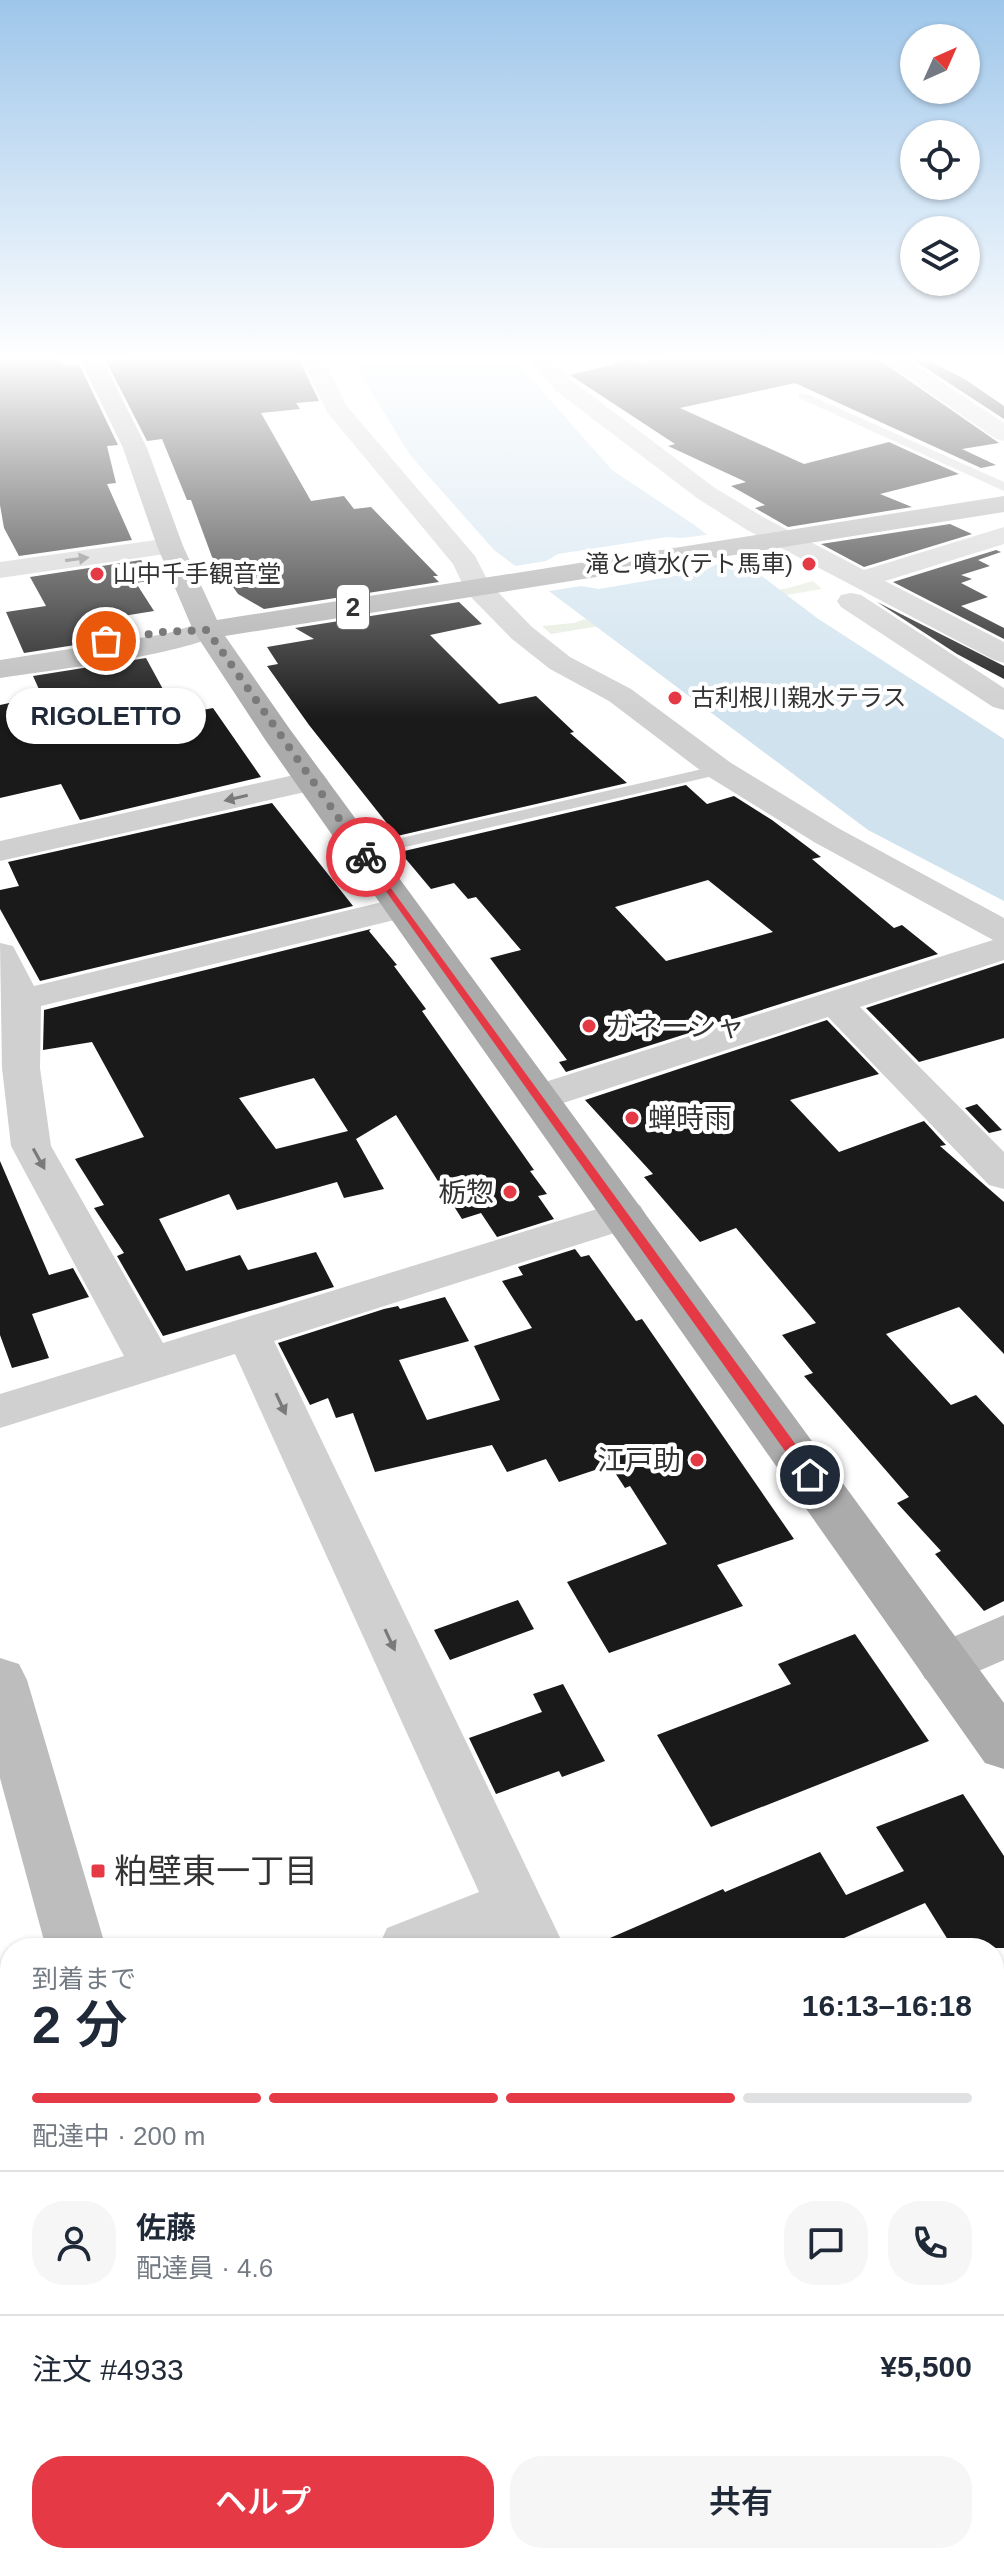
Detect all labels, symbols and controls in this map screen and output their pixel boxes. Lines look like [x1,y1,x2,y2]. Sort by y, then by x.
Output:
north arrow [900,24,980,104]
map controls [900,24,980,296]
button: locate [900,120,980,200]
button: layers [900,216,980,296]
place label: 滝と噴水(テト馬車) [585,550,793,577]
one-way arrow [65,552,90,565]
marker: 滝と噴水(テト馬車) [800,555,818,573]
place label: 山中千手観音堂 [113,560,281,587]
marker: 山中千手観音堂 [88,565,106,583]
road number: 2 [337,585,369,629]
pin [72,607,140,675]
icon: bag [84,619,128,663]
place label: 古利根川親水テラス [691,684,907,711]
callout: RIGOLETTO [6,689,206,745]
marker: 古利根川親水テラス [666,689,684,707]
text: RIGOLETTO [30,701,182,731]
one-way arrow [223,792,248,805]
courier [326,817,406,897]
icon: bike [344,835,388,879]
place label: ガネーシャ [605,1011,744,1042]
marker: ガネーシャ [580,1017,598,1035]
place label: 蝉時雨 [648,1103,732,1134]
marker: 蝉時雨 [623,1109,641,1127]
one-way arrow [32,1147,45,1170]
place label: 栃惣 [438,1177,494,1208]
marker: 栃惣 [501,1183,519,1201]
one-way arrow [274,1392,288,1416]
pin [776,1441,844,1509]
place label: 江戸助 [597,1445,681,1476]
marker: 江戸助 [688,1451,706,1469]
icon: home [788,1453,832,1497]
one-way arrow [383,1628,397,1651]
place label: 粕壁東一丁目 [114,1852,318,1890]
marker: 粕壁東一丁目 [89,1862,107,1880]
text: 到着まで [32,1964,136,1994]
text: 16:13–16:18 [802,1989,972,2022]
text: 2 分 [32,1996,127,2054]
text: 配達中 · 200 m [32,2121,205,2151]
button: person [32,2201,116,2285]
button: chat [784,2201,868,2285]
button: phone [888,2201,972,2285]
text: 佐藤 [136,2211,196,2244]
text: 配達員 · 4.6 [136,2253,273,2283]
text: ¥5,500 [880,2350,972,2383]
text: 注文 #4933 [32,2353,184,2386]
button: ヘルプ [32,2456,494,2548]
button: 共有 [510,2456,972,2548]

